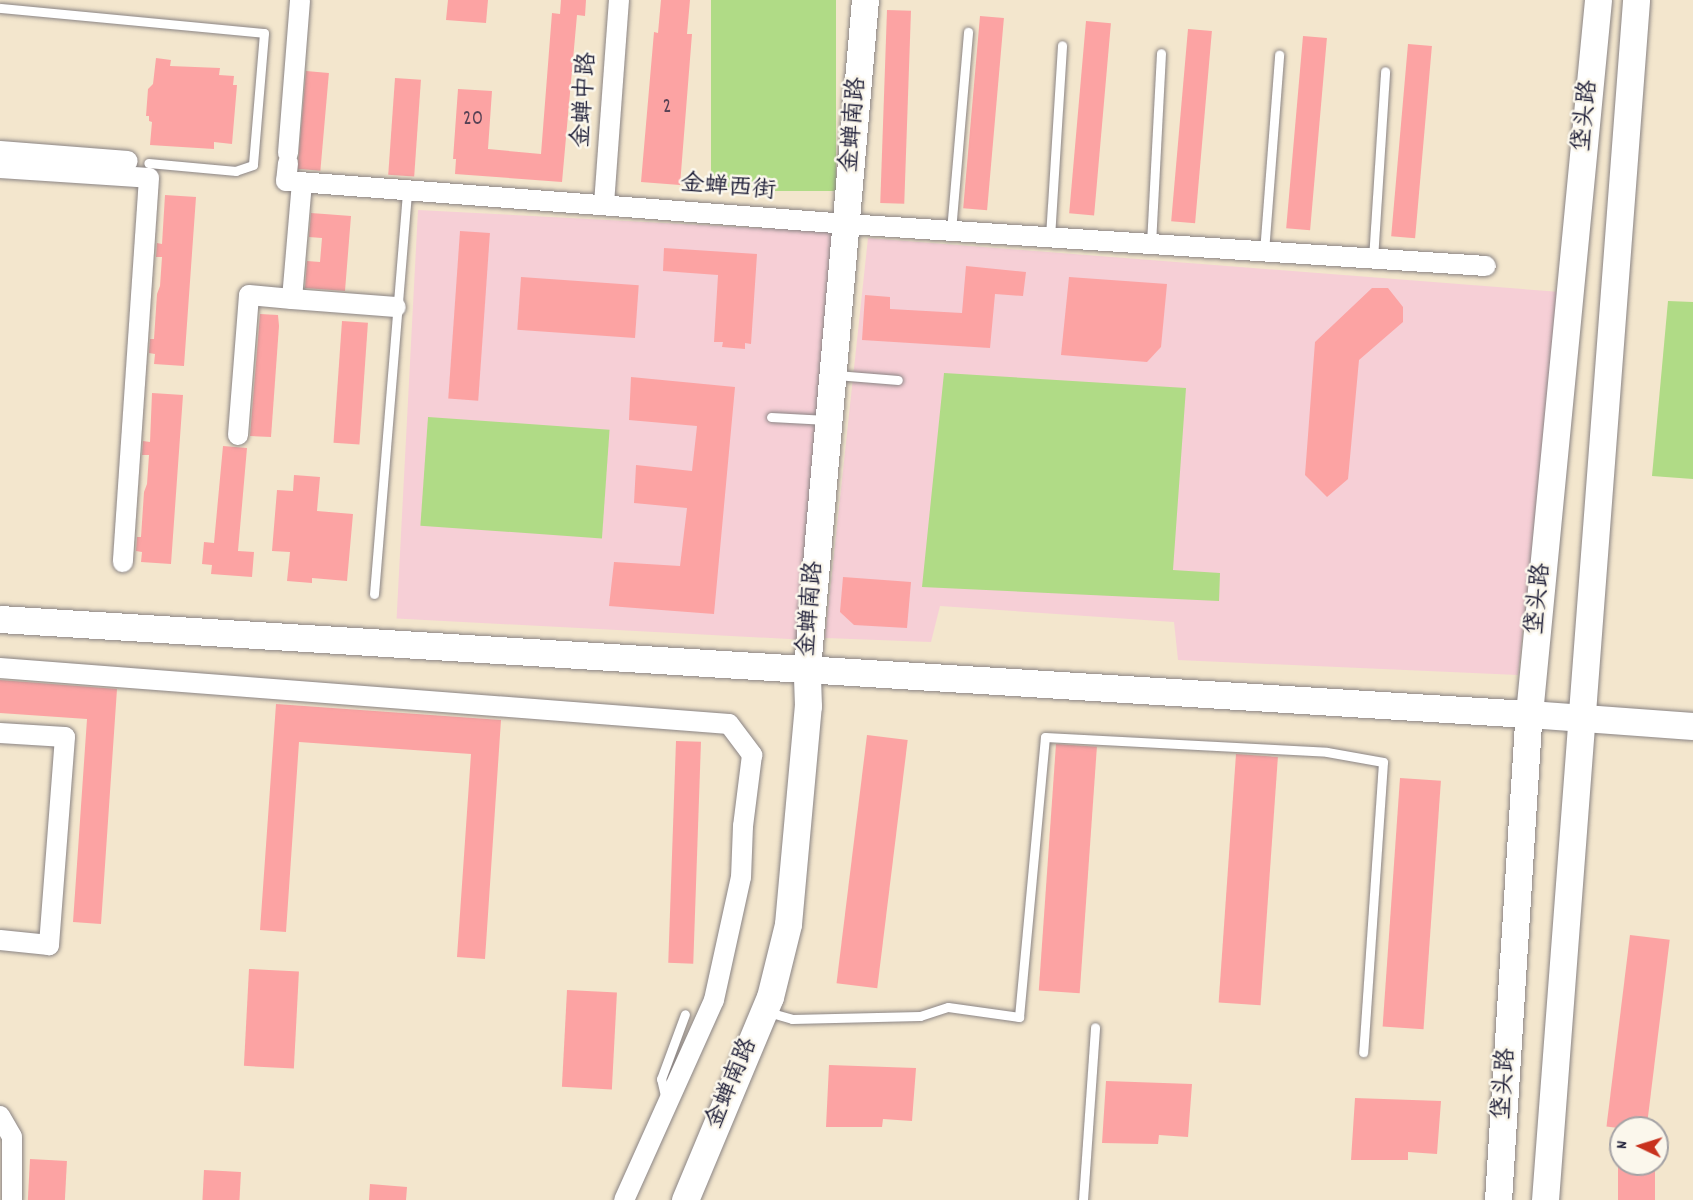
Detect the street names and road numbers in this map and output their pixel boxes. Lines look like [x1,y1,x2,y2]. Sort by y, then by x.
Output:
street label: 金蝉中路 [568,51,604,149]
street label: 金蝉南路 [836,76,874,174]
street label: 垡头路 [1569,79,1605,153]
street label: 金蝉西街 [679,170,777,208]
street label: 金蝉南路 [793,560,831,658]
street label: 垡头路 [1522,562,1558,636]
street label: 金蝉南路 [701,1034,765,1134]
street label: 垡头路 [1489,1047,1523,1121]

